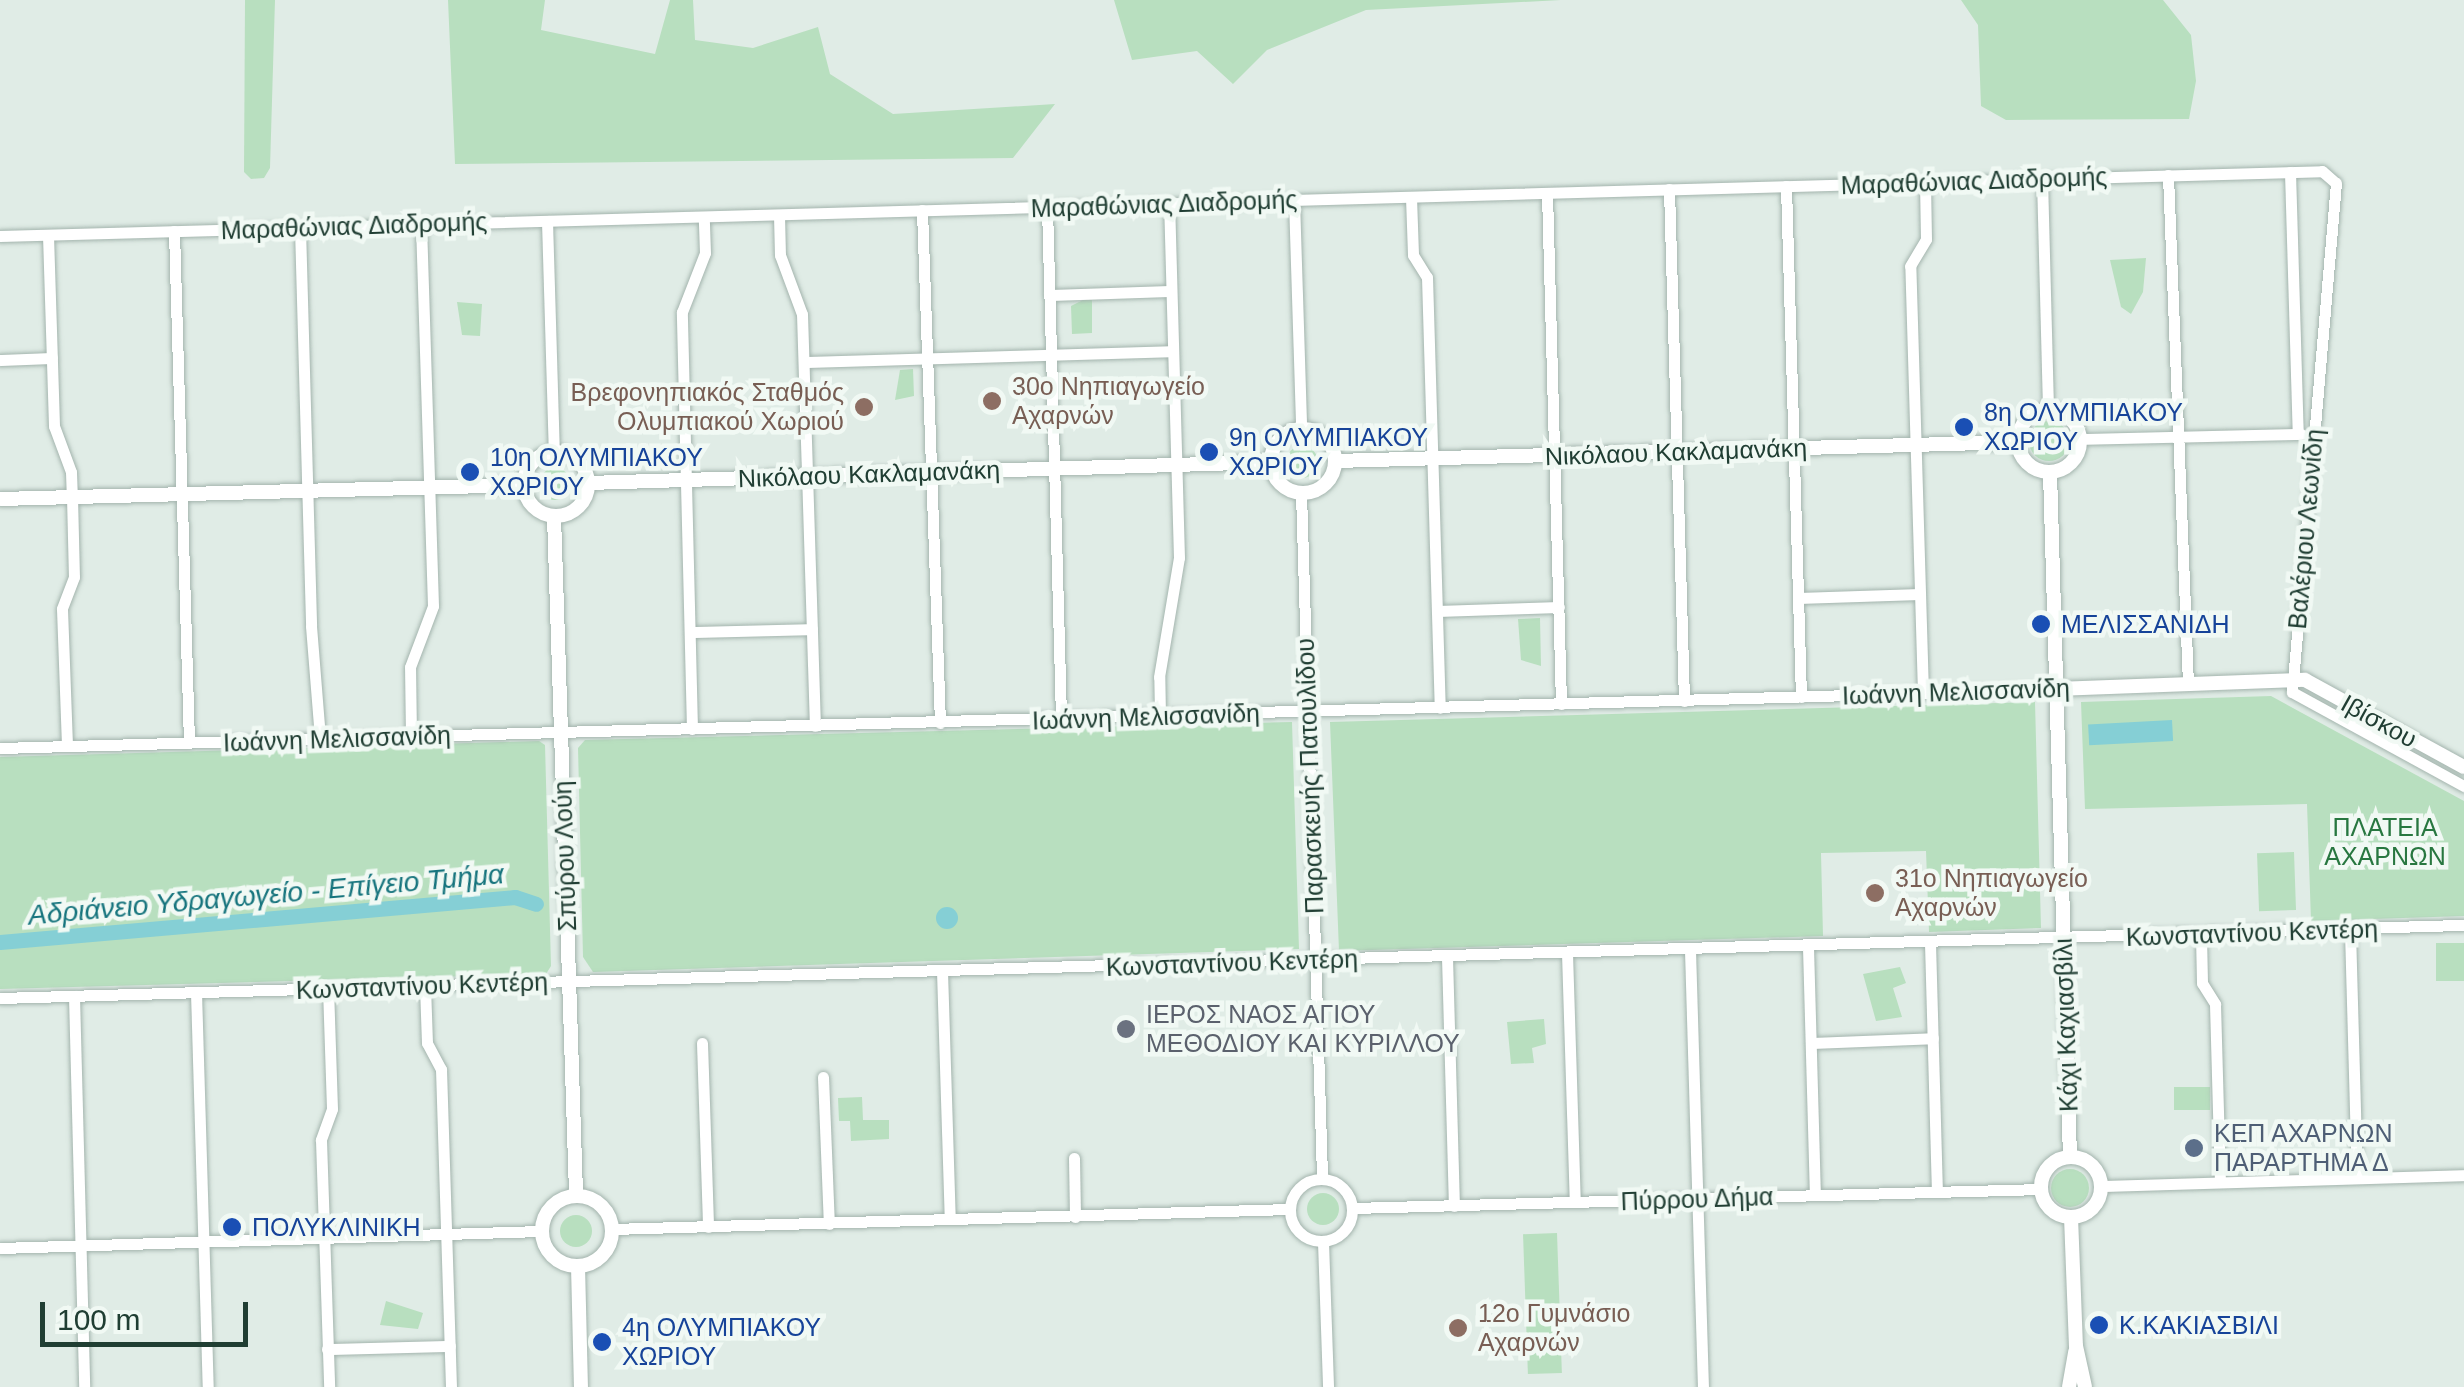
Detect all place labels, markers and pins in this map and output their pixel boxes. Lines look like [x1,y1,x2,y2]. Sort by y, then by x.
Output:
place label: 30ο Νηπιαγωγείο Αχαρνών [1012,372,1205,431]
place label: Βρεφονηπιακός Σταθμός Ολυμπιακού Χωριού [571,378,844,437]
marker: 30ο Νηπιαγωγείο Αχαρνών [981,390,1003,412]
marker: Βρεφονηπιακός Σταθμός Ολυμπιακού Χωριού [853,396,875,418]
place label: 8η ΟΛΥΜΠΙΑΚΟΥ ΧΩΡΙΟΥ [1984,398,2183,457]
marker: 8η ΟΛΥΜΠΙΑΚΟΥ ΧΩΡΙΟΥ [1953,416,1975,438]
place label: 9η ΟΛΥΜΠΙΑΚΟΥ ΧΩΡΙΟΥ [1229,423,1428,482]
marker: 9η ΟΛΥΜΠΙΑΚΟΥ ΧΩΡΙΟΥ [1198,441,1220,463]
place label: 10η ΟΛΥΜΠΙΑΚΟΥ ΧΩΡΙΟΥ [490,443,703,502]
marker: 10η ΟΛΥΜΠΙΑΚΟΥ ΧΩΡΙΟΥ [459,461,481,483]
place label: ΜΕΛΙΣΣΑΝΙΔΗ [2061,609,2229,639]
marker: ΜΕΛΙΣΣΑΝΙΔΗ [2030,613,2052,635]
place label: 31ο Νηπιαγωγείο Αχαρνών [1895,864,2088,923]
marker: 31ο Νηπιαγωγείο Αχαρνών [1864,882,1886,904]
place label: ΙΕΡΟΣ ΝΑΟΣ ΑΓΙΟΥ ΜΕΘΟΔΙΟΥ ΚΑΙ ΚΥΡΙΛΛΟΥ [1146,1000,1460,1059]
marker: ΙΕΡΟΣ ΝΑΟΣ ΑΓΙΟΥ ΜΕΘΟΔΙΟΥ ΚΑΙ ΚΥΡΙΛΛΟΥ [1115,1018,1137,1040]
place label: ΚΕΠ ΑΧΑΡΝΩΝ ΠΑΡΑΡΤΗΜΑ Δ [2214,1119,2394,1178]
marker: ΚΕΠ ΑΧΑΡΝΩΝ ΠΑΡΑΡΤΗΜΑ Δ [2183,1137,2205,1159]
place label: ΠΟΛΥΚΛΙΝΙΚΗ [252,1212,421,1242]
marker: ΠΟΛΥΚΛΙΝΙΚΗ [221,1216,243,1238]
place label: 12ο Γυμνάσιο Αχαρνών [1478,1299,1630,1358]
place label: Κ.ΚΑΚΙΑΣΒΙΛΙ [2119,1310,2279,1340]
place label: 4η ΟΛΥΜΠΙΑΚΟΥ ΧΩΡΙΟΥ [622,1313,821,1372]
marker: Κ.ΚΑΚΙΑΣΒΙΛΙ [2088,1314,2110,1336]
marker: 12ο Γυμνάσιο Αχαρνών [1447,1317,1469,1339]
marker: 4η ΟΛΥΜΠΙΑΚΟΥ ΧΩΡΙΟΥ [591,1331,613,1353]

